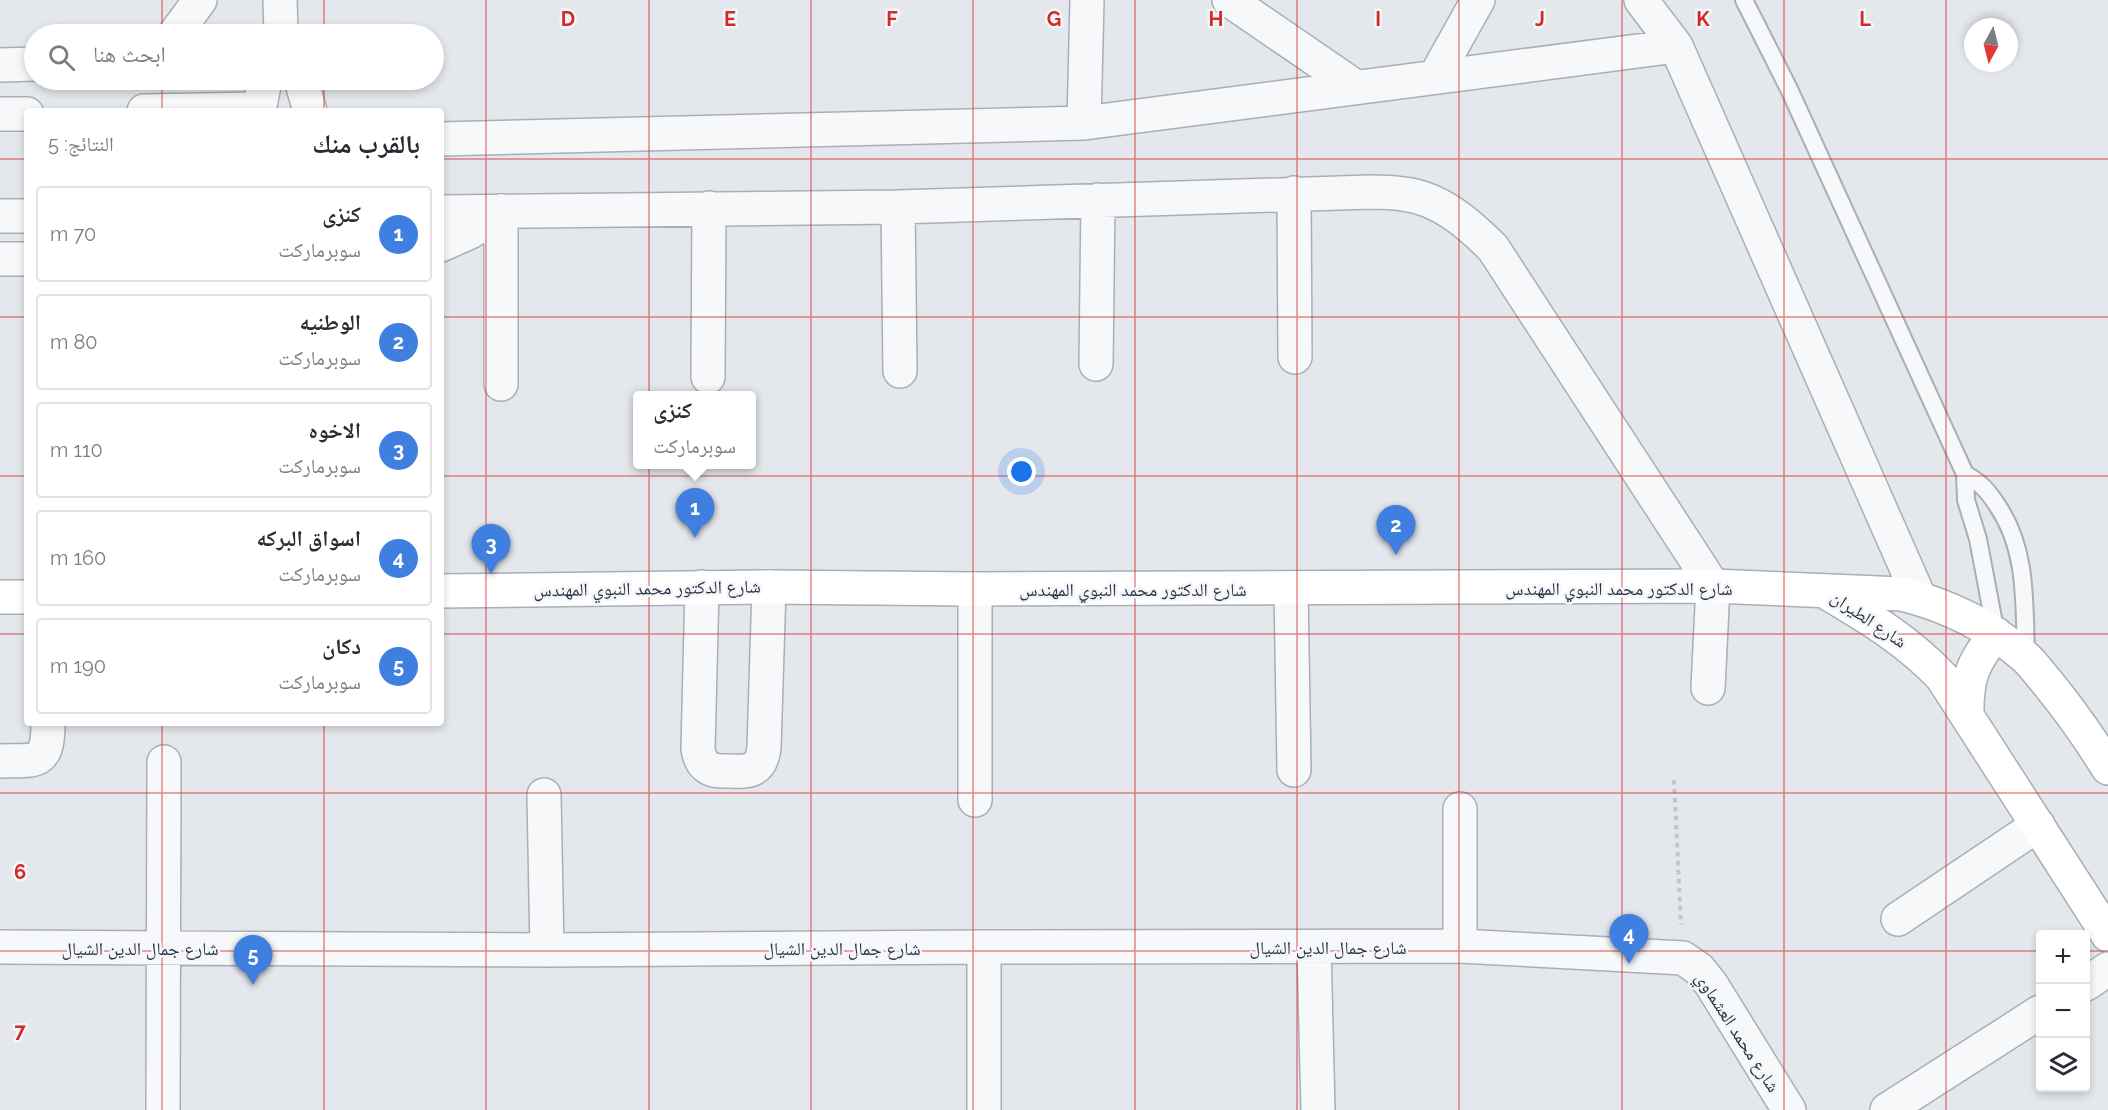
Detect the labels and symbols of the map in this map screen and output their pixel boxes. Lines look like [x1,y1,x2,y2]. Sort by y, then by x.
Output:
text: D [561,7,575,31]
text: E [724,7,736,31]
text: F [886,7,898,31]
text: G [1047,7,1061,31]
text: H [1209,7,1223,31]
text: I [1375,7,1381,31]
text: J [1535,7,1545,31]
text: K [1696,7,1710,31]
text: L [1859,7,1871,31]
north arrow [1964,18,2018,72]
your location [1007,457,1036,486]
pin: 1 [676,488,714,538]
pin: 2 [1376,506,1416,555]
pin: 3 [472,524,510,574]
street label: شارع الدكتور محمد النبوي المهندس [533,576,761,605]
street label: شارع الدكتور محمد النبوي المهندس [1505,578,1733,603]
street label: شارع الدكتور محمد النبوي المهندس [1019,579,1247,604]
street label: شارع الطيران [1827,586,1911,653]
text: 6 [14,860,26,884]
pin: 4 [1610,914,1648,964]
pin: 5 [234,936,272,985]
street label: شارع جمال الدين الشيال [1249,937,1407,959]
street label: شارع جمال الدين الشيال [61,938,219,960]
street label: شارع جمال الدين الشيال [763,938,921,960]
street label: شارع محمد العشماوي [1688,968,1785,1098]
text: 7 [14,1019,26,1043]

